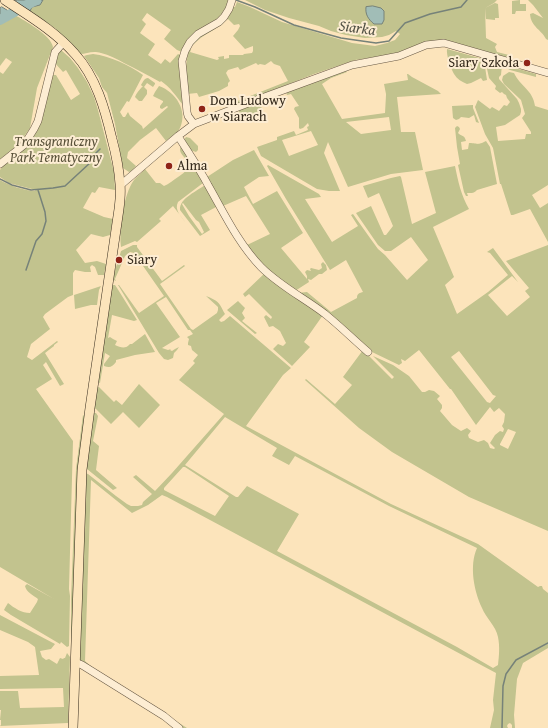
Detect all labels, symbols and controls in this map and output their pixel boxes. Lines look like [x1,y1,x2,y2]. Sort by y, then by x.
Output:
water label: Siarka [337,18,377,40]
place label: Siary Szkoła [448,55,519,71]
marker: Siary Szkoła [522,58,532,68]
place label: Dom Ludowy w Siarach [210,93,286,126]
marker: Dom Ludowy w Siarach [197,104,207,114]
park label: Transgraniczny Park Tematyczny [10,134,102,166]
place label: Alma [177,158,207,174]
marker: Alma [164,161,174,171]
place label: Siary [127,252,157,268]
marker: Siary [114,255,124,265]

